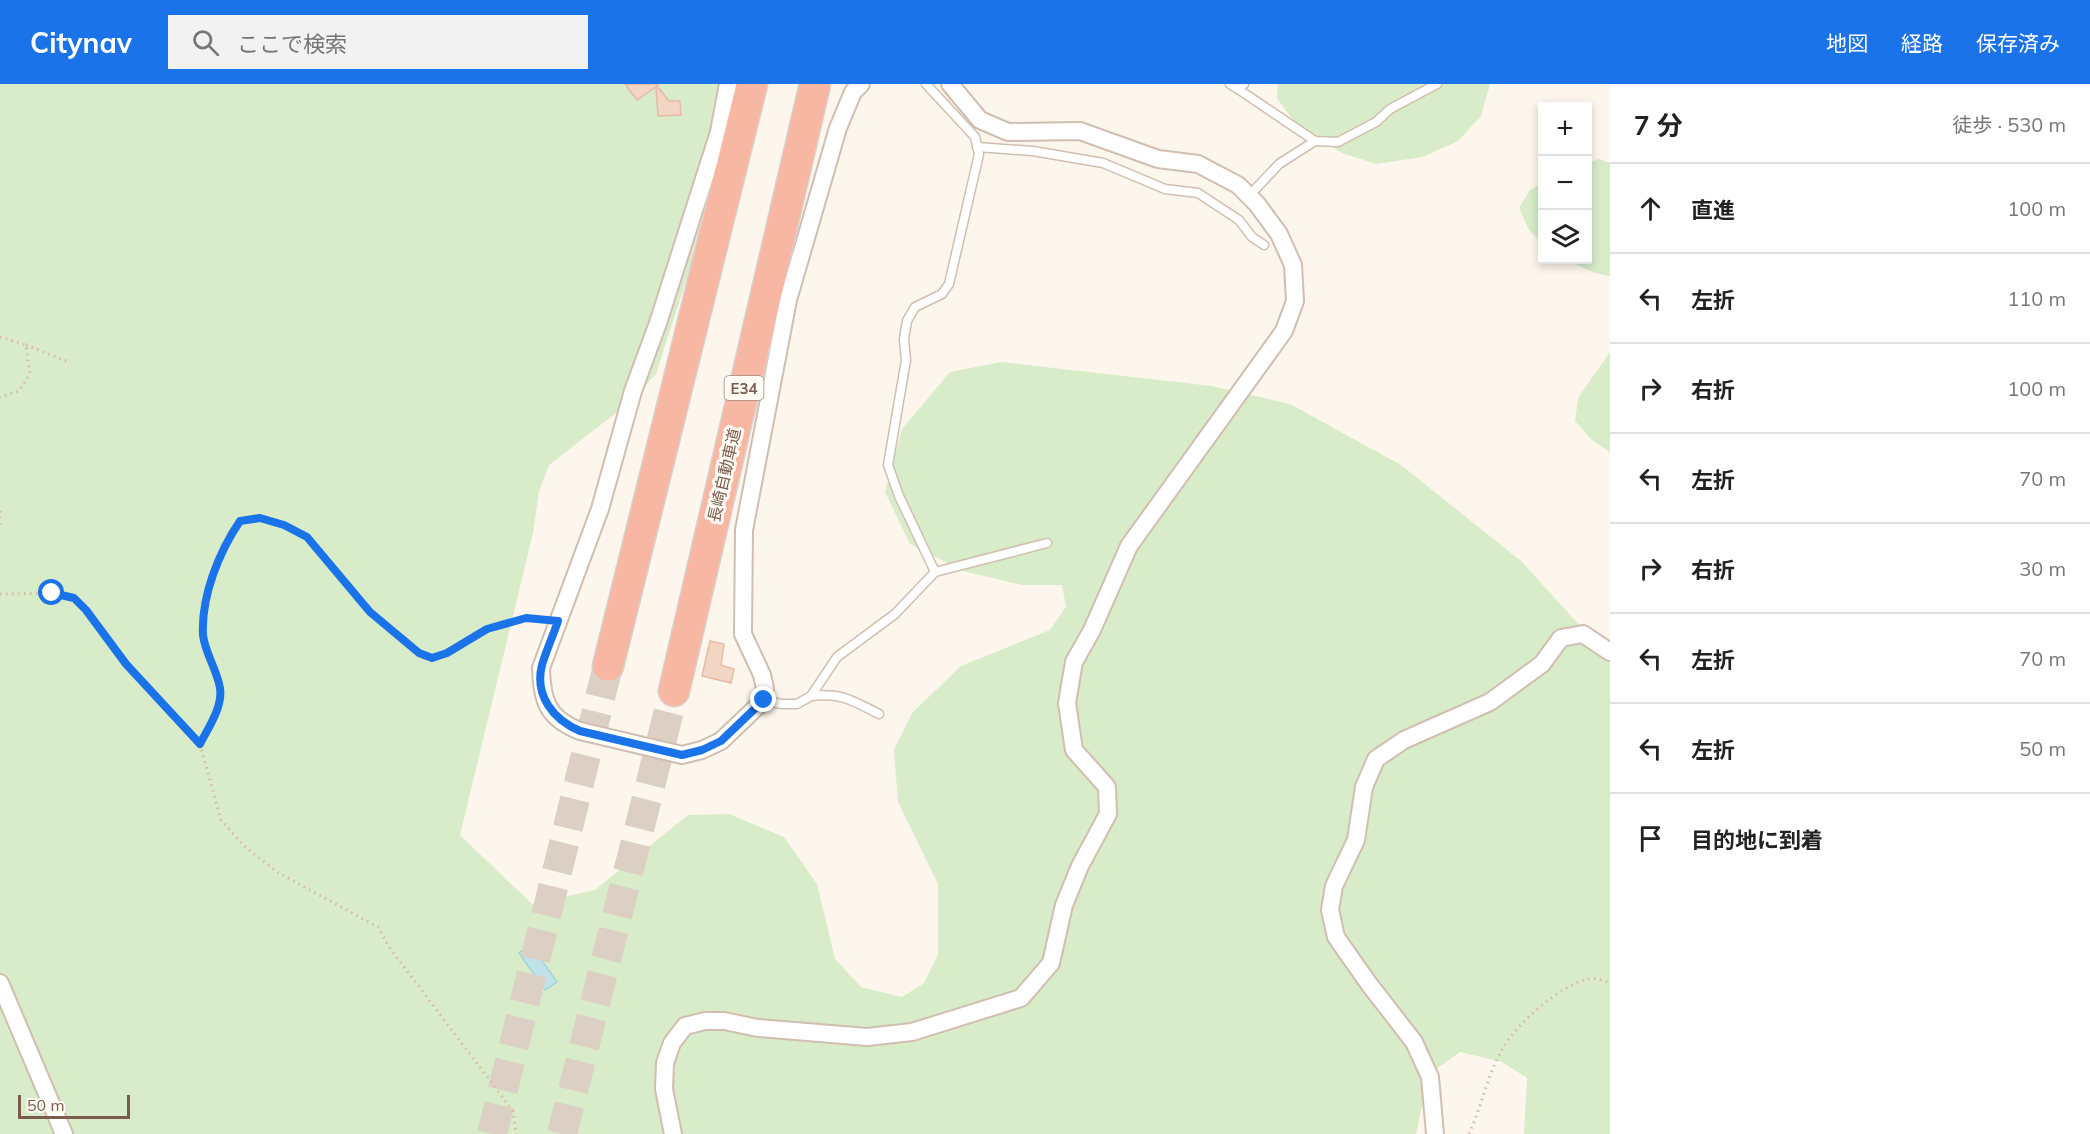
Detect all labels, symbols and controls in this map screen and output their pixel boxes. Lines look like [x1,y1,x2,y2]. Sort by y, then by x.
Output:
search box [168,15,588,69]
text: Citynav [30,25,132,60]
icon: search [189,26,222,59]
text: ここで検索 [237,30,347,58]
text: 地図 [1826,30,1868,56]
text: 経路 [1901,30,1943,56]
text: 保存済み [1976,30,2060,56]
map controls [1538,102,1592,264]
button: + [1538,102,1592,156]
text: 7 分 [1634,109,1683,142]
text: 徒歩 · 530 m [1952,112,2066,137]
button: − [1538,156,1592,210]
icon: ahead [1634,192,1667,225]
text: 直進 [1691,196,1735,224]
text: 100 m [2007,196,2066,221]
button: layers [1538,210,1592,264]
icon: left [1634,282,1667,315]
text: 左折 [1691,286,1735,314]
text: 110 m [2007,286,2066,311]
icon: right [1634,372,1667,405]
road number: E34 [724,376,764,400]
text: 右折 [1691,376,1735,404]
text: 100 m [2007,376,2066,401]
street label: 長崎自動車道 [703,426,745,524]
icon: left [1634,462,1667,495]
text: 左折 [1691,466,1735,494]
text: 70 m [2019,466,2066,491]
icon: right [1634,552,1667,585]
text: 右折 [1691,556,1735,584]
text: 30 m [2019,556,2066,581]
route start [38,579,64,605]
icon: left [1634,642,1667,675]
text: 左折 [1691,646,1735,674]
text: 70 m [2019,646,2066,671]
route end [750,686,776,712]
icon: left [1634,732,1667,765]
text: 左折 [1691,736,1735,764]
text: 50 m [2019,736,2066,761]
icon: arrive [1634,822,1667,855]
text: 目的地に到着 [1691,826,1823,854]
scale bar [18,1092,130,1120]
text: 50 m [27,1095,64,1115]

